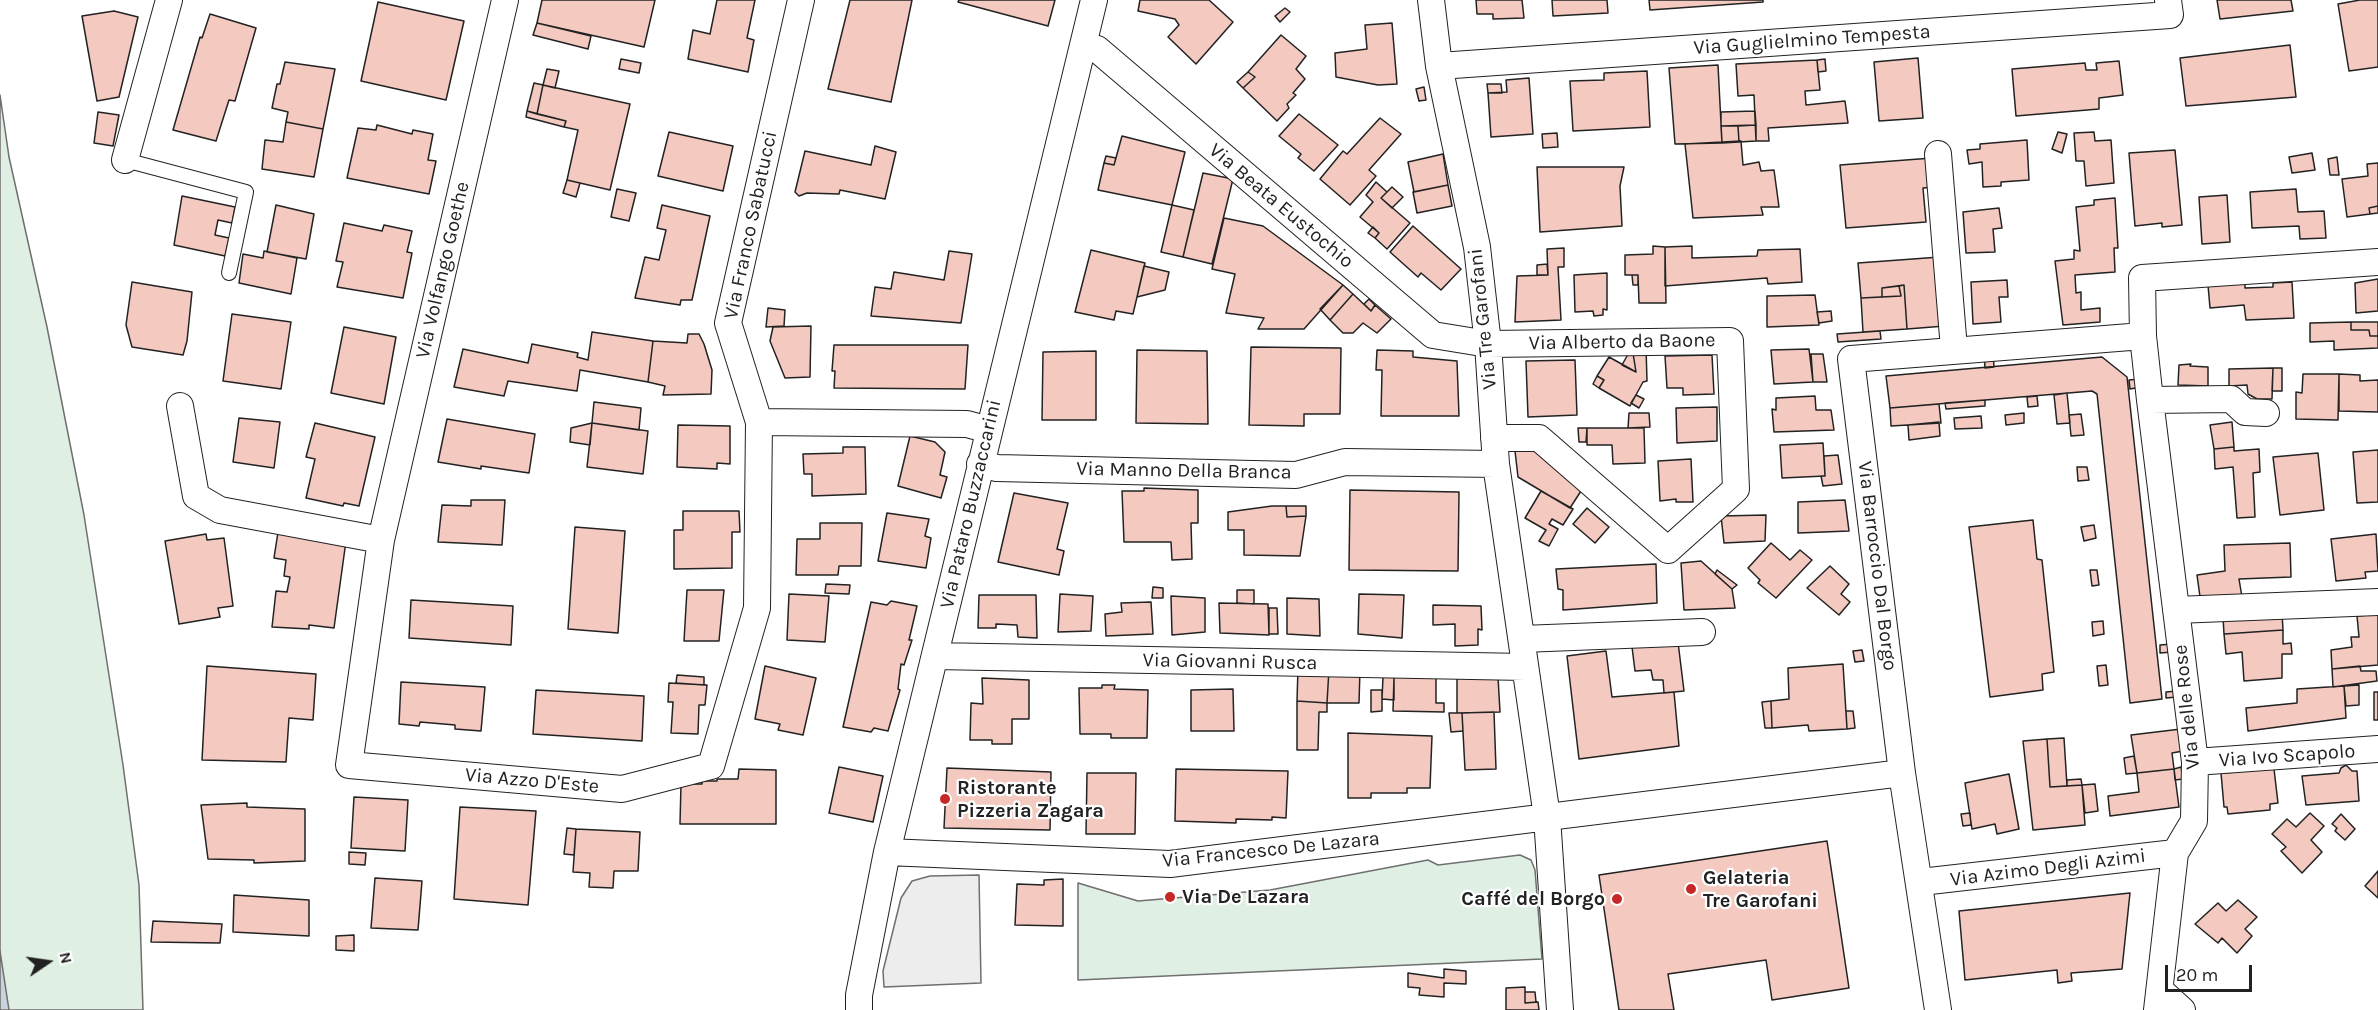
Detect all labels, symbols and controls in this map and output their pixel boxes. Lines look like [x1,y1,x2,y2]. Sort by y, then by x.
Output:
street label: Via Guglielmino Tempesta [1693,20,1931,60]
street label: Via Franco Sabatucci [719,129,783,321]
street label: Via Beata Eustochio [1204,138,1358,274]
street label: Via Volfango Goethe [411,179,475,361]
street label: Via Tre Garofani [1464,247,1502,391]
street label: Via Alberto da Baone [1528,328,1716,356]
street label: Via Pataro Buzzaccarini [935,397,1007,611]
street label: Via Manno Della Branca [1076,457,1292,485]
street label: Via Barroccio Dal Borgo [1852,460,1902,672]
street label: Via delle Rose [2169,643,2205,771]
street label: Via Giovanni Rusca [1142,648,1318,676]
street label: Via Ivo Scapolo [2218,739,2356,773]
street label: Via Azzo D'Este [464,763,600,799]
place label: Ristorante Pizzeria Zagara [957,776,1104,823]
marker: Ristorante Pizzeria Zagara [938,792,952,806]
street label: Via Francesco De Lazara [1161,827,1381,873]
street label: Via Azimo Degli Azimi [1949,844,2147,892]
place label: Gelateria Tre Garofani [1703,866,1818,913]
marker: Gelateria Tre Garofani [1684,882,1698,896]
place label: Via De Lazara [1182,885,1309,909]
place label: Caffé del Borgo [1461,887,1605,911]
marker: Via De Lazara [1163,890,1177,904]
marker: Caffé del Borgo [1610,892,1624,906]
north arrow [18,932,78,992]
text: N [55,950,77,966]
scale bar [2168,953,2255,991]
text: 20 m [2176,964,2218,986]

